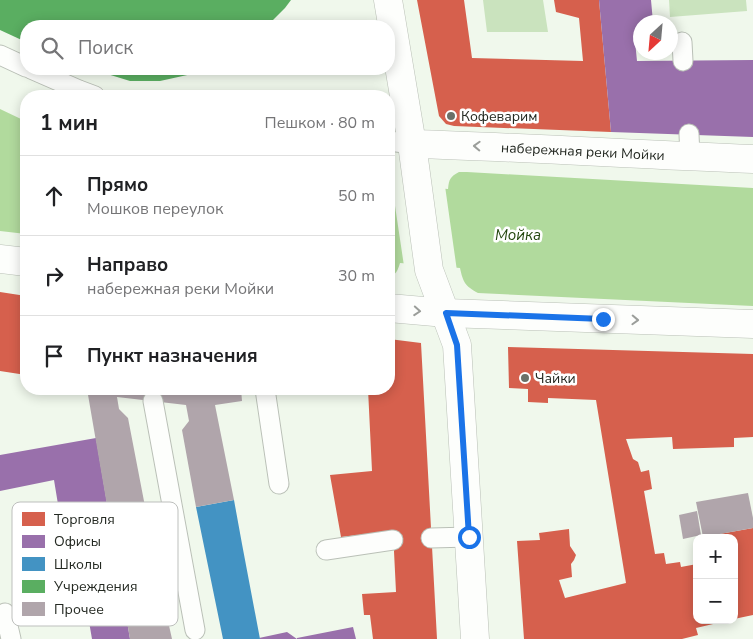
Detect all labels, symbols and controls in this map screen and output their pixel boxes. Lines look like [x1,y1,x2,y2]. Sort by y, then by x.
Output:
north arrow [633,15,678,60]
search box [20,20,395,75]
icon: search [38,34,66,62]
text: Поиск [78,35,133,61]
place label: Кофеварим [461,107,537,126]
text: 1 мин [40,109,98,137]
marker: Кофеварим [445,110,457,122]
text: Пешком · 80 m [265,112,375,134]
street label: набережная реки Мойки [501,138,665,165]
one-way arrow [473,141,480,151]
text: Прямо [87,172,148,198]
icon: ahead [40,182,68,210]
text: 50 m [338,185,375,207]
text: Мошков переулок [87,198,224,220]
water label: Мойка [495,225,541,245]
text: Направо [87,252,168,278]
icon: right [40,262,68,290]
text: 30 m [338,265,375,287]
text: набережная реки Мойки [87,278,274,300]
one-way arrow [414,306,422,317]
route end [592,308,615,331]
one-way arrow [632,315,639,325]
icon: arrive [40,342,68,370]
text: Пункт назначения [87,343,258,369]
place label: Чайки [535,369,576,388]
marker: Чайки [519,372,531,384]
legend [12,502,178,626]
text: Торговля [54,510,115,529]
route start [458,526,481,549]
text: Офисы [54,532,101,551]
map controls [693,534,738,624]
button: + [693,534,738,579]
text: Школы [54,555,102,574]
text: Учреждения [53,577,137,596]
button: − [693,579,738,624]
text: Прочее [54,600,104,619]

